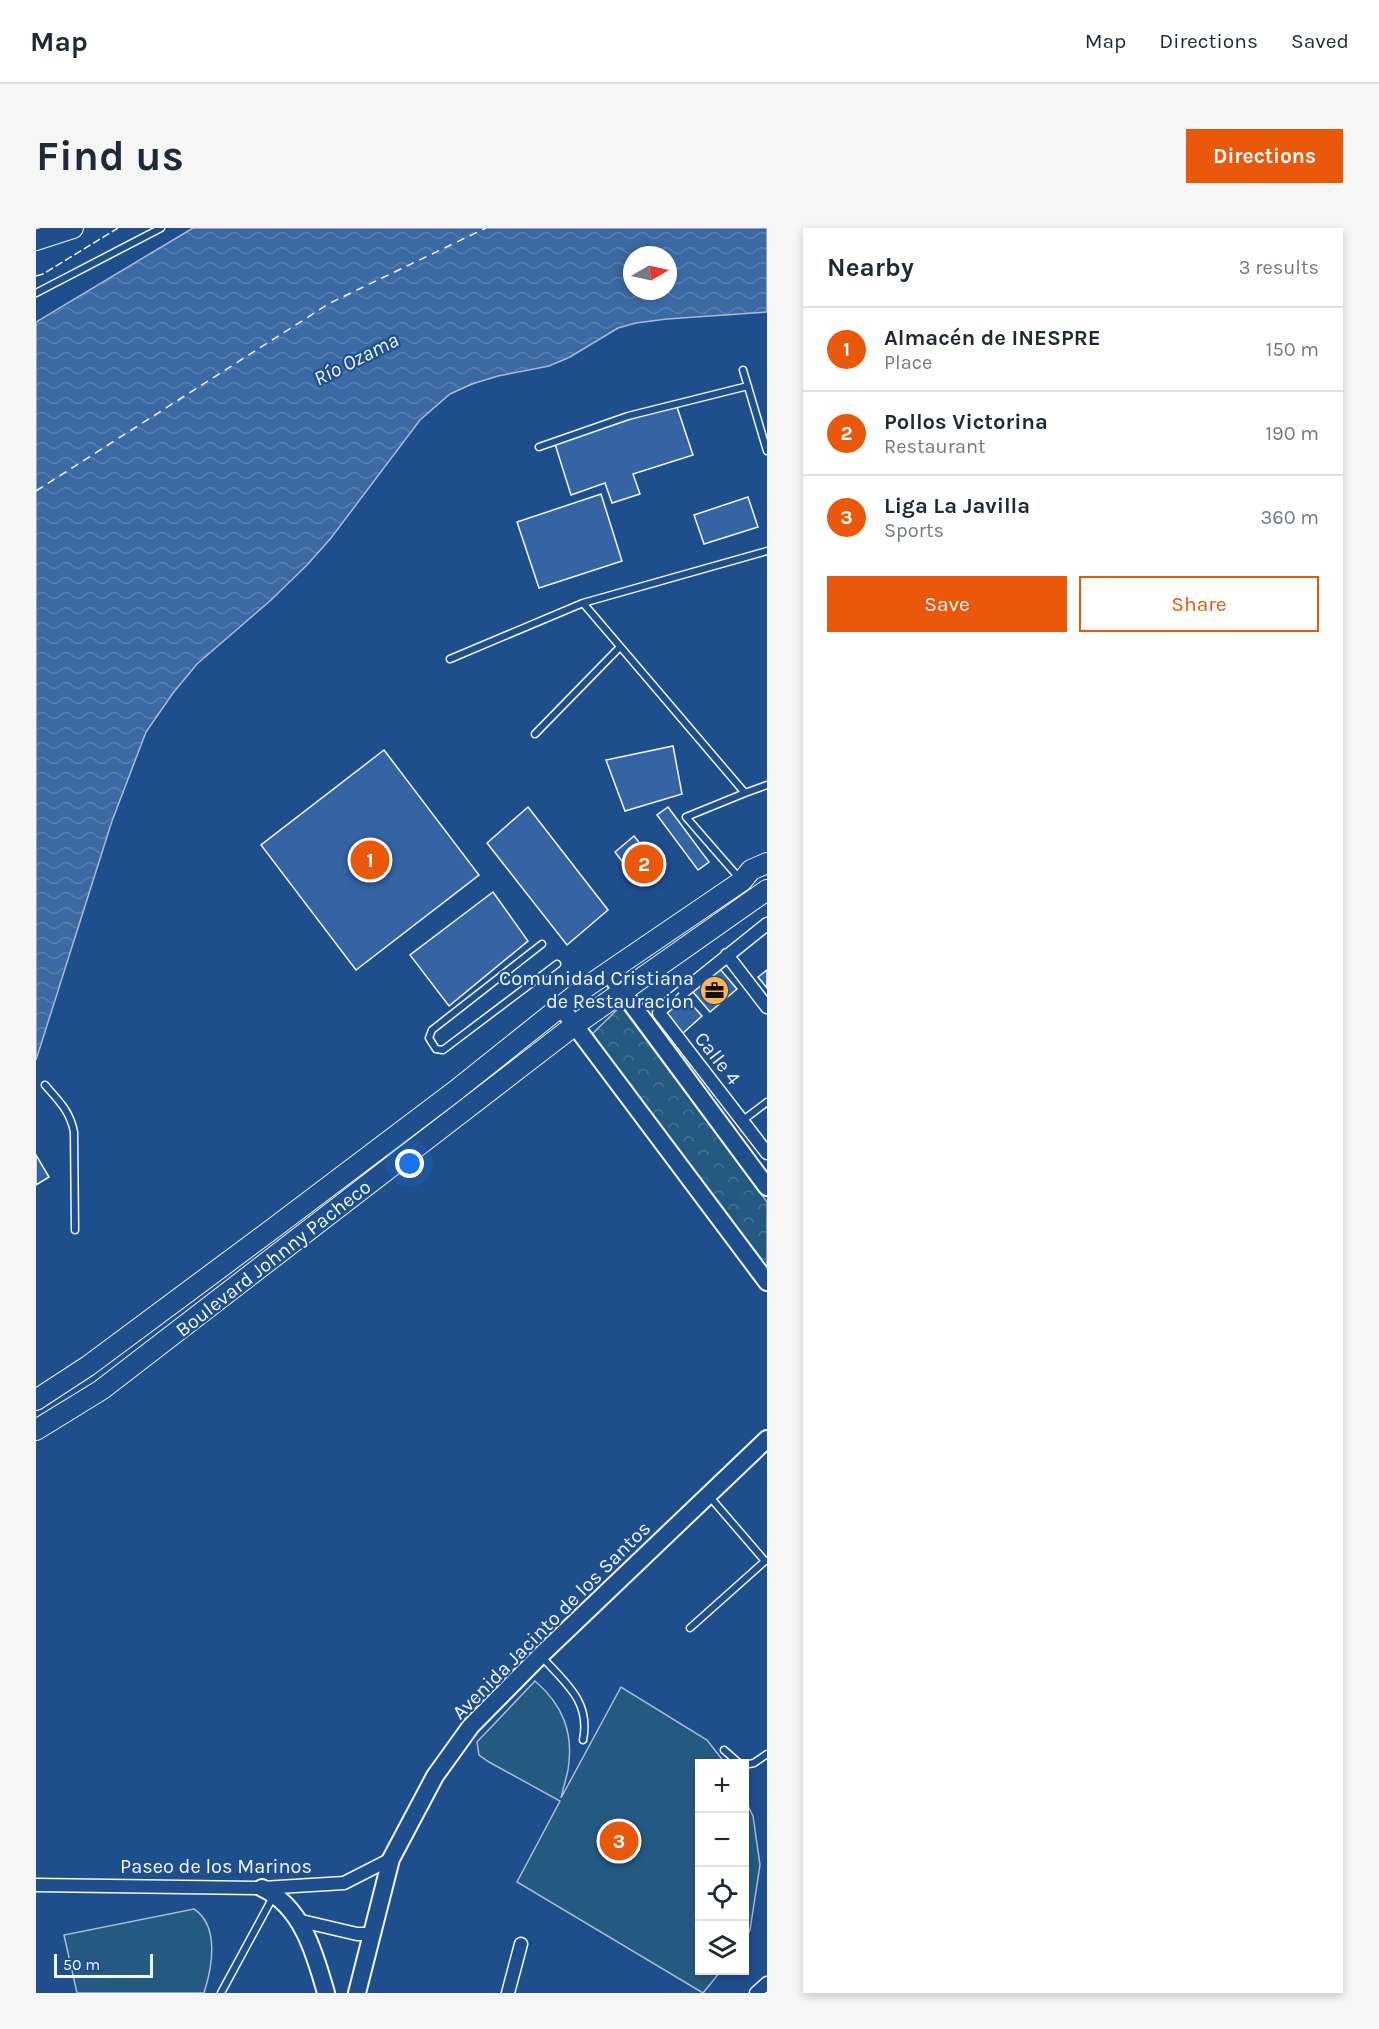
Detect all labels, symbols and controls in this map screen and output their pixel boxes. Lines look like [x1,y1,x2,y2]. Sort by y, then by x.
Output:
text: Map [30,25,88,58]
text: Map [1085,29,1126,53]
text: Directions [1159,29,1258,53]
text: Saved [1291,29,1349,53]
button: Directions [1186,129,1343,183]
text: Find us [36,131,184,181]
north arrow [623,246,677,300]
text: Nearby [827,252,914,283]
text: 3 results [1239,256,1319,279]
text: Almacén de INESPRE [884,325,1101,351]
water label: Río Ozama [310,327,402,391]
text: 1 [843,338,850,361]
text: 150 m [1266,338,1319,361]
text: Place [884,351,932,374]
text: Pollos Victorina [884,409,1048,435]
text: 2 [840,422,853,445]
text: 190 m [1265,422,1319,445]
text: Restaurant [884,435,986,458]
text: Liga La Javilla [884,493,1030,519]
text: 3 [840,506,853,529]
text: 360 m [1260,506,1319,529]
text: Sports [884,519,944,542]
button: Save [827,576,1067,632]
button: Share [1079,576,1319,632]
pin: 1 [350,838,390,882]
pin: 2 [624,842,664,886]
place label: Comunidad Cristiana de Restauración [499,967,694,1013]
office icon: Comunidad Cristiana de Restauración [699,974,731,1006]
street label: Calle 4 [690,1027,745,1089]
your location [395,1149,424,1178]
street label: Boulevard Johnny Pacheco [171,1175,376,1342]
street label: Avenida Jacinto de los Santos [448,1517,655,1724]
map controls [695,1759,749,1975]
button: + [695,1759,749,1813]
button: − [695,1813,749,1867]
pin: 3 [600,1818,638,1864]
street label: Paseo de los Marinos [120,1855,312,1878]
button: locate [695,1867,749,1921]
button: layers [695,1921,749,1975]
scale bar [54,1951,153,1978]
text: 50 m [63,1955,100,1974]

